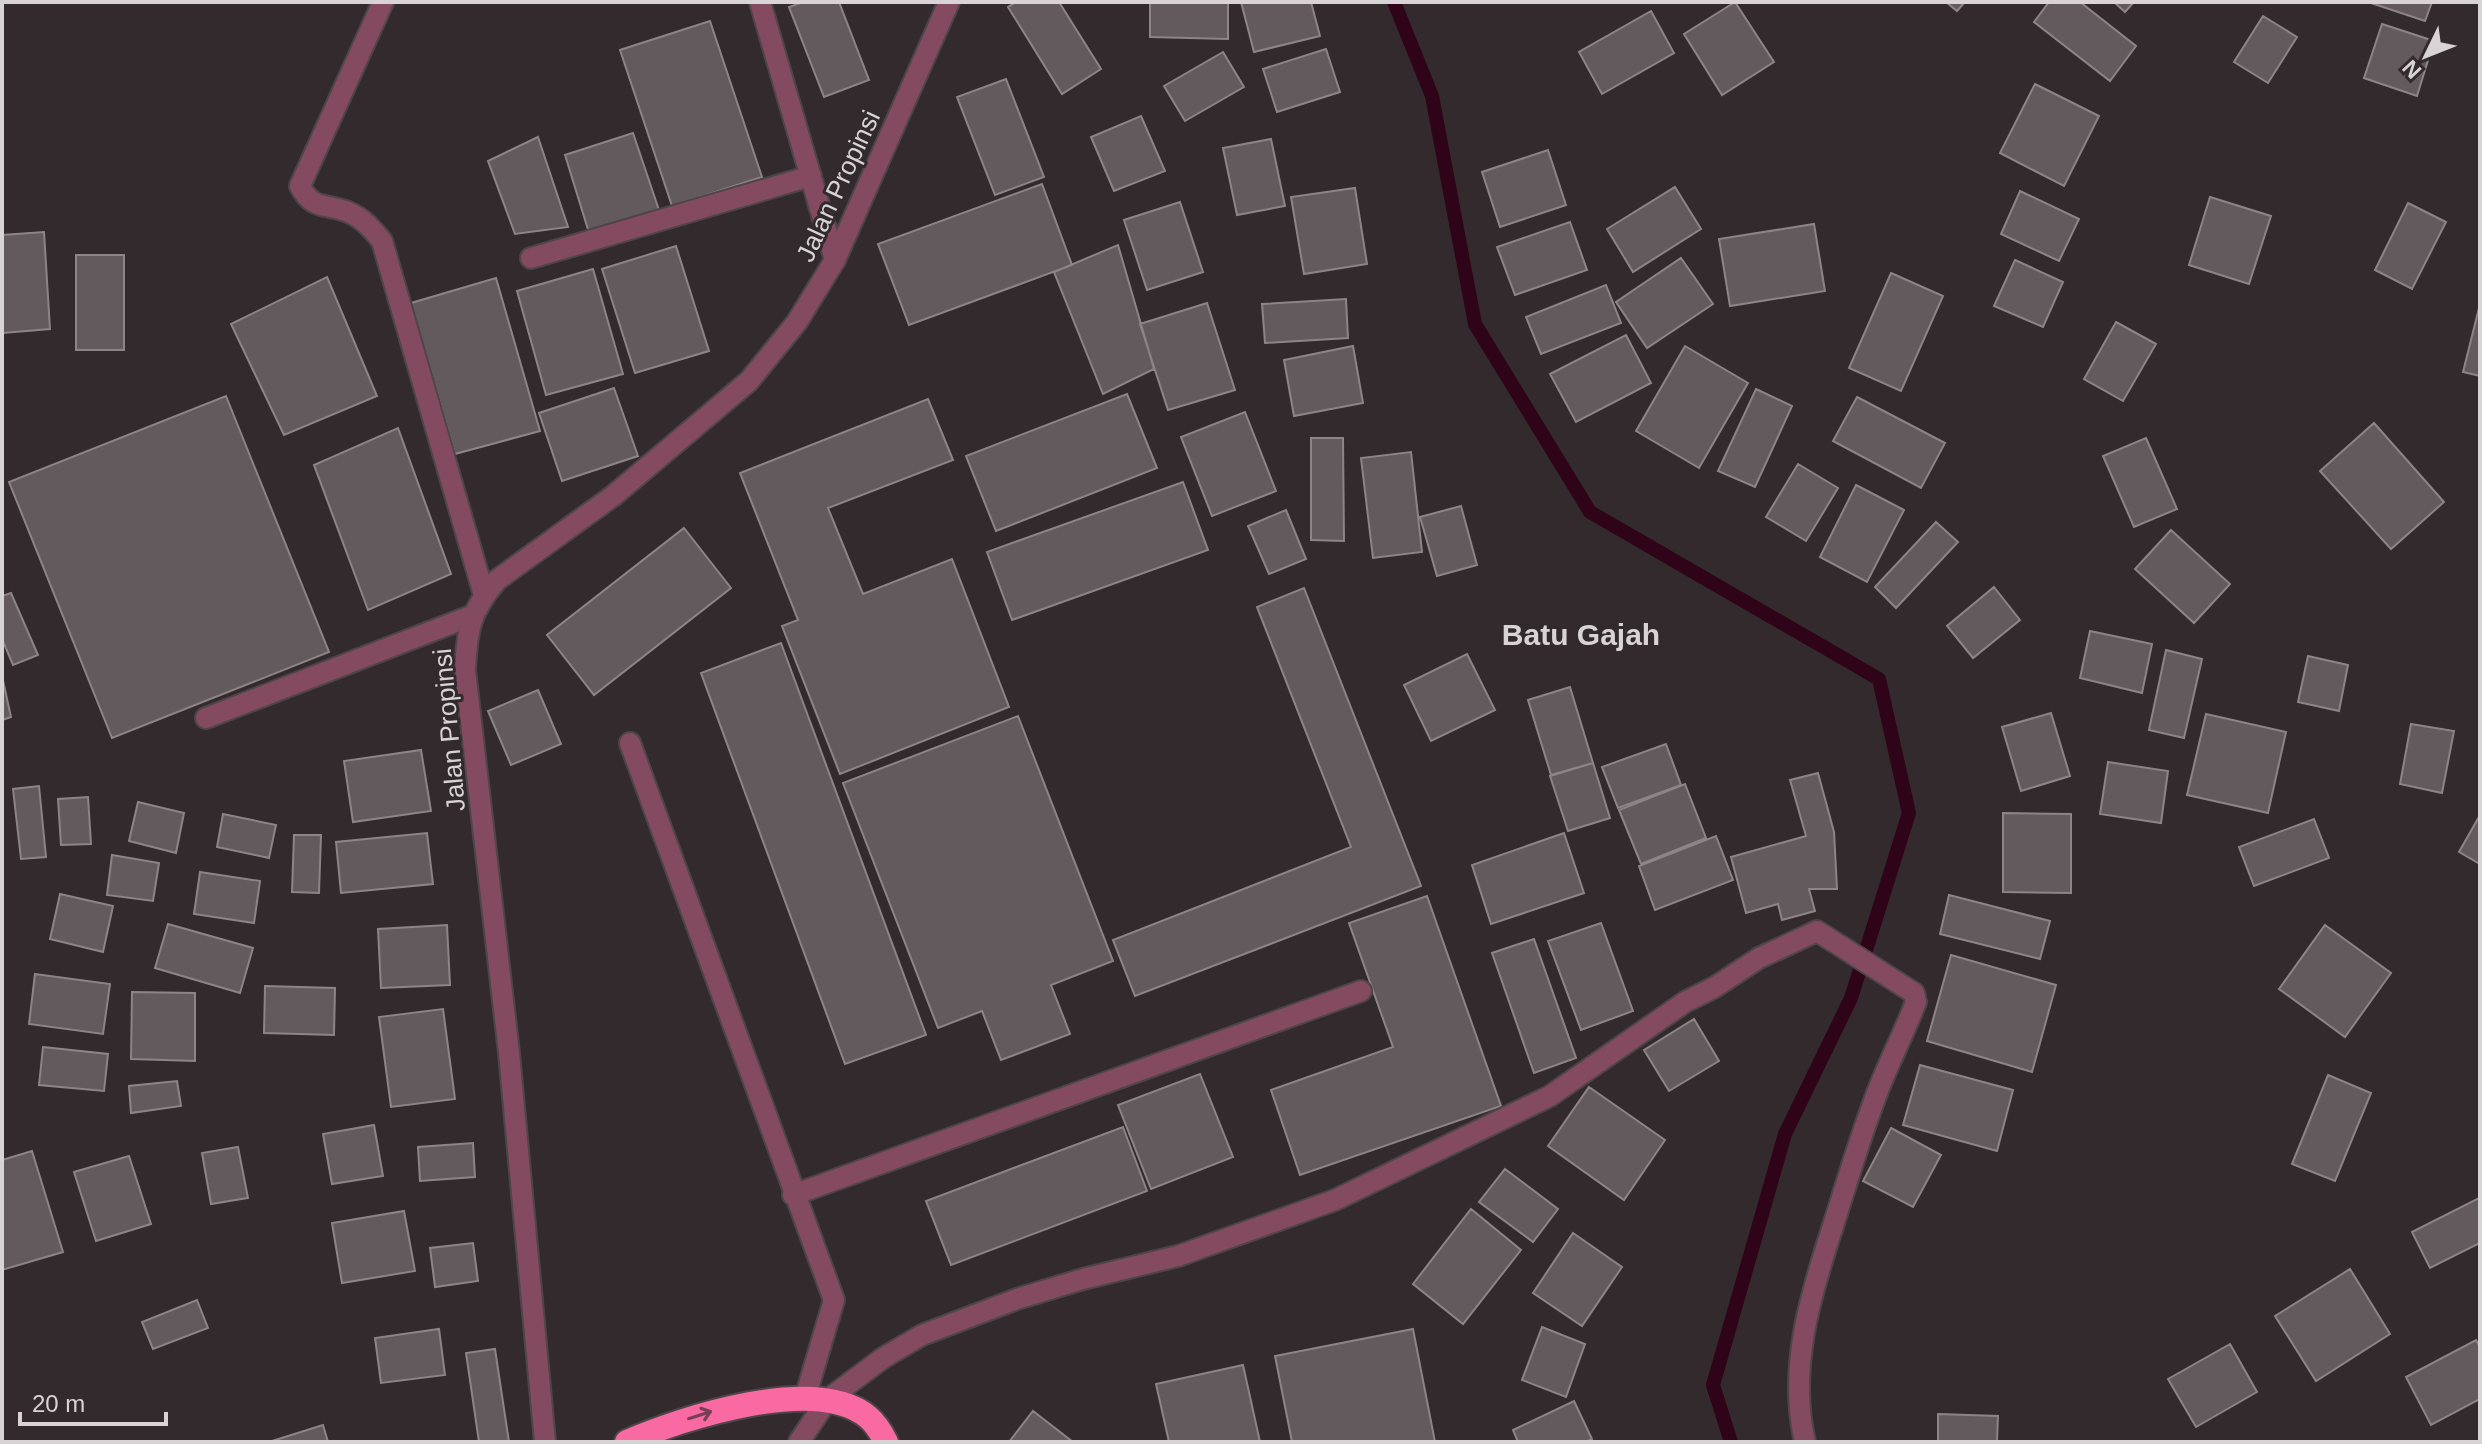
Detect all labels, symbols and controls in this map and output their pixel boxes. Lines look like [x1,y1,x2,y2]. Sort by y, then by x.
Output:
north arrow [2386,16,2466,96]
text: N [2397,55,2426,84]
street label: Jalan Propinsi [790,106,886,266]
district label: Batu Gajah [1502,618,1660,651]
street label: Jalan Propinsi [427,647,471,813]
scale bar [20,1376,166,1426]
text: 20 m [32,1390,85,1417]
one-way arrow [687,1407,712,1422]

